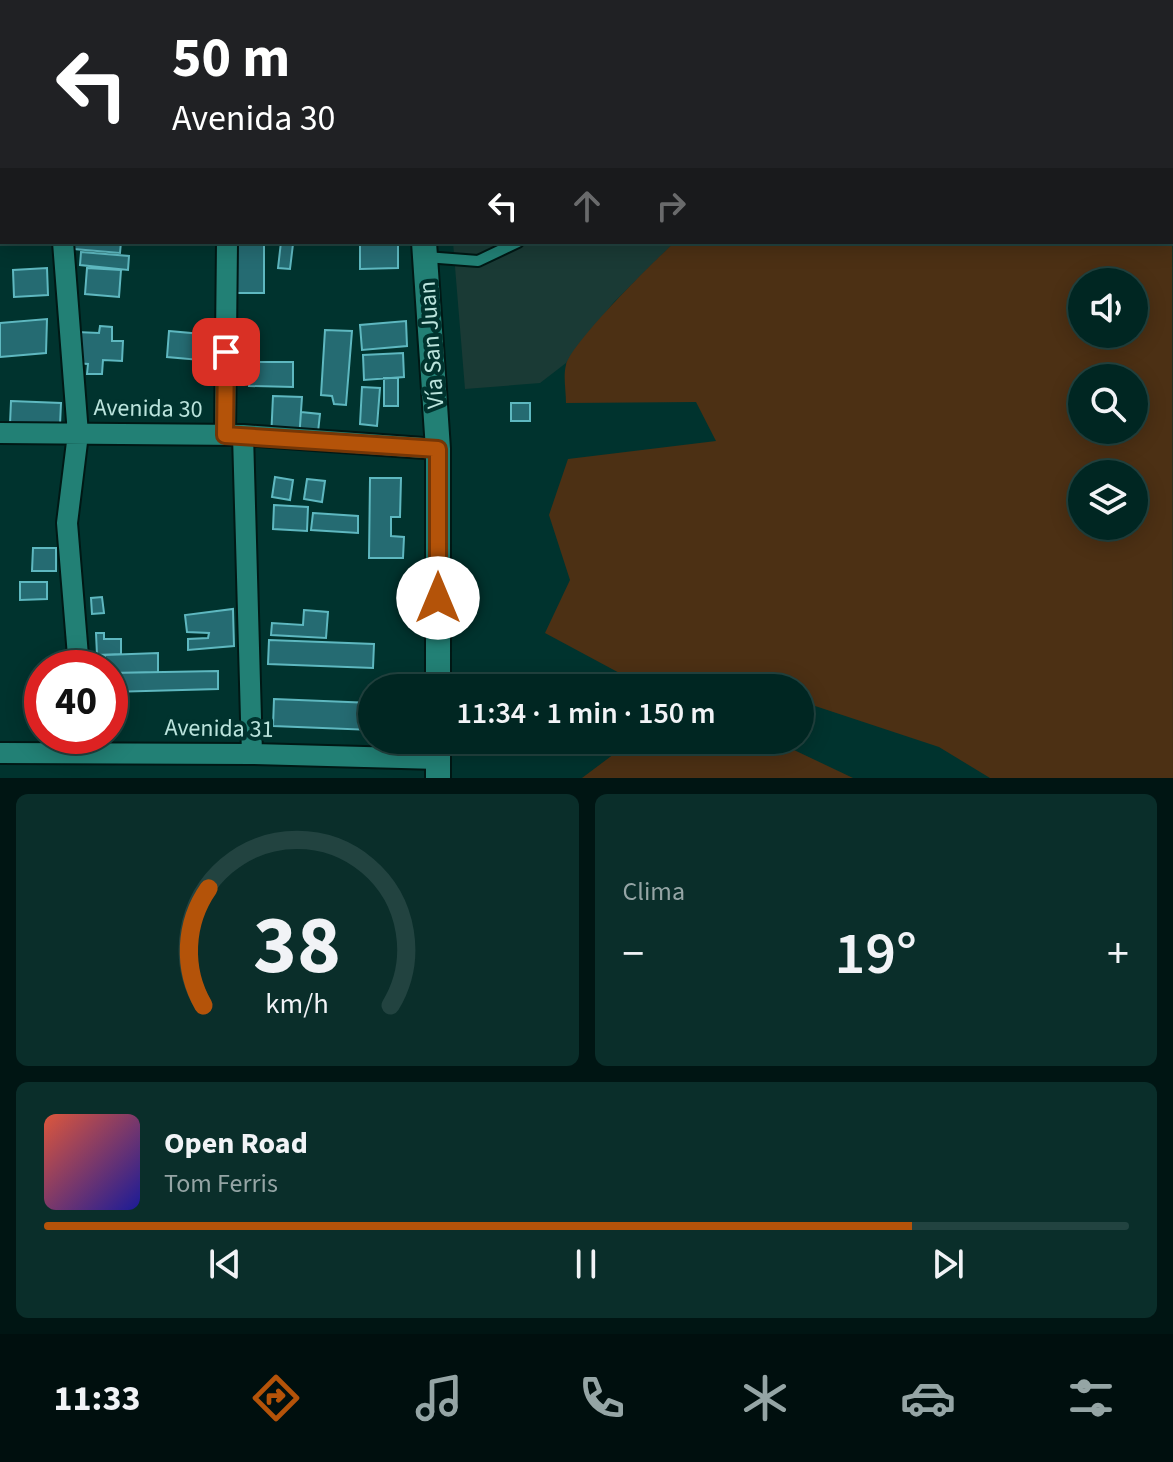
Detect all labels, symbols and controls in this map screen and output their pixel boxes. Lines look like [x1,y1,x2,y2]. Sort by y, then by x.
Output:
text: 50 m [172,19,290,98]
icon: left [40,32,144,136]
text: Avenida 30 [172,93,335,144]
icon: left [481,184,525,228]
icon: ahead [565,184,609,228]
icon: right [649,184,693,228]
map controls [1068,268,1148,540]
button: sound [1068,268,1148,348]
street label: Vía San Juan [410,280,453,410]
pin [192,318,260,386]
icon: arrive [204,330,248,374]
button: search [1068,364,1148,444]
street label: Avenida 30 [93,390,203,427]
button: layers [1068,460,1148,540]
position arrow [396,556,480,640]
speed limit sign: 40 [24,650,128,754]
text: 11:34 · 1 min · 150 m [456,692,716,735]
street label: Avenida 31 [164,710,274,747]
text: Clima [623,873,685,910]
text: 38 [253,887,341,1005]
text: 19° [835,912,917,997]
text: − [623,923,644,986]
text: + [1107,923,1129,986]
text: km/h [266,984,329,1024]
text: Open Road [164,1122,308,1165]
text: Tom Ferris [164,1165,278,1202]
icon: previous [203,1242,247,1286]
icon: pause [564,1242,608,1286]
icon: next [926,1242,970,1286]
icon: directions [248,1370,304,1426]
icon: music [411,1370,467,1426]
icon: phone [574,1370,630,1426]
icon: climate [737,1370,793,1426]
icon: car [900,1370,956,1426]
icon: filters [1063,1370,1119,1426]
text: 11:33 [54,1373,140,1424]

